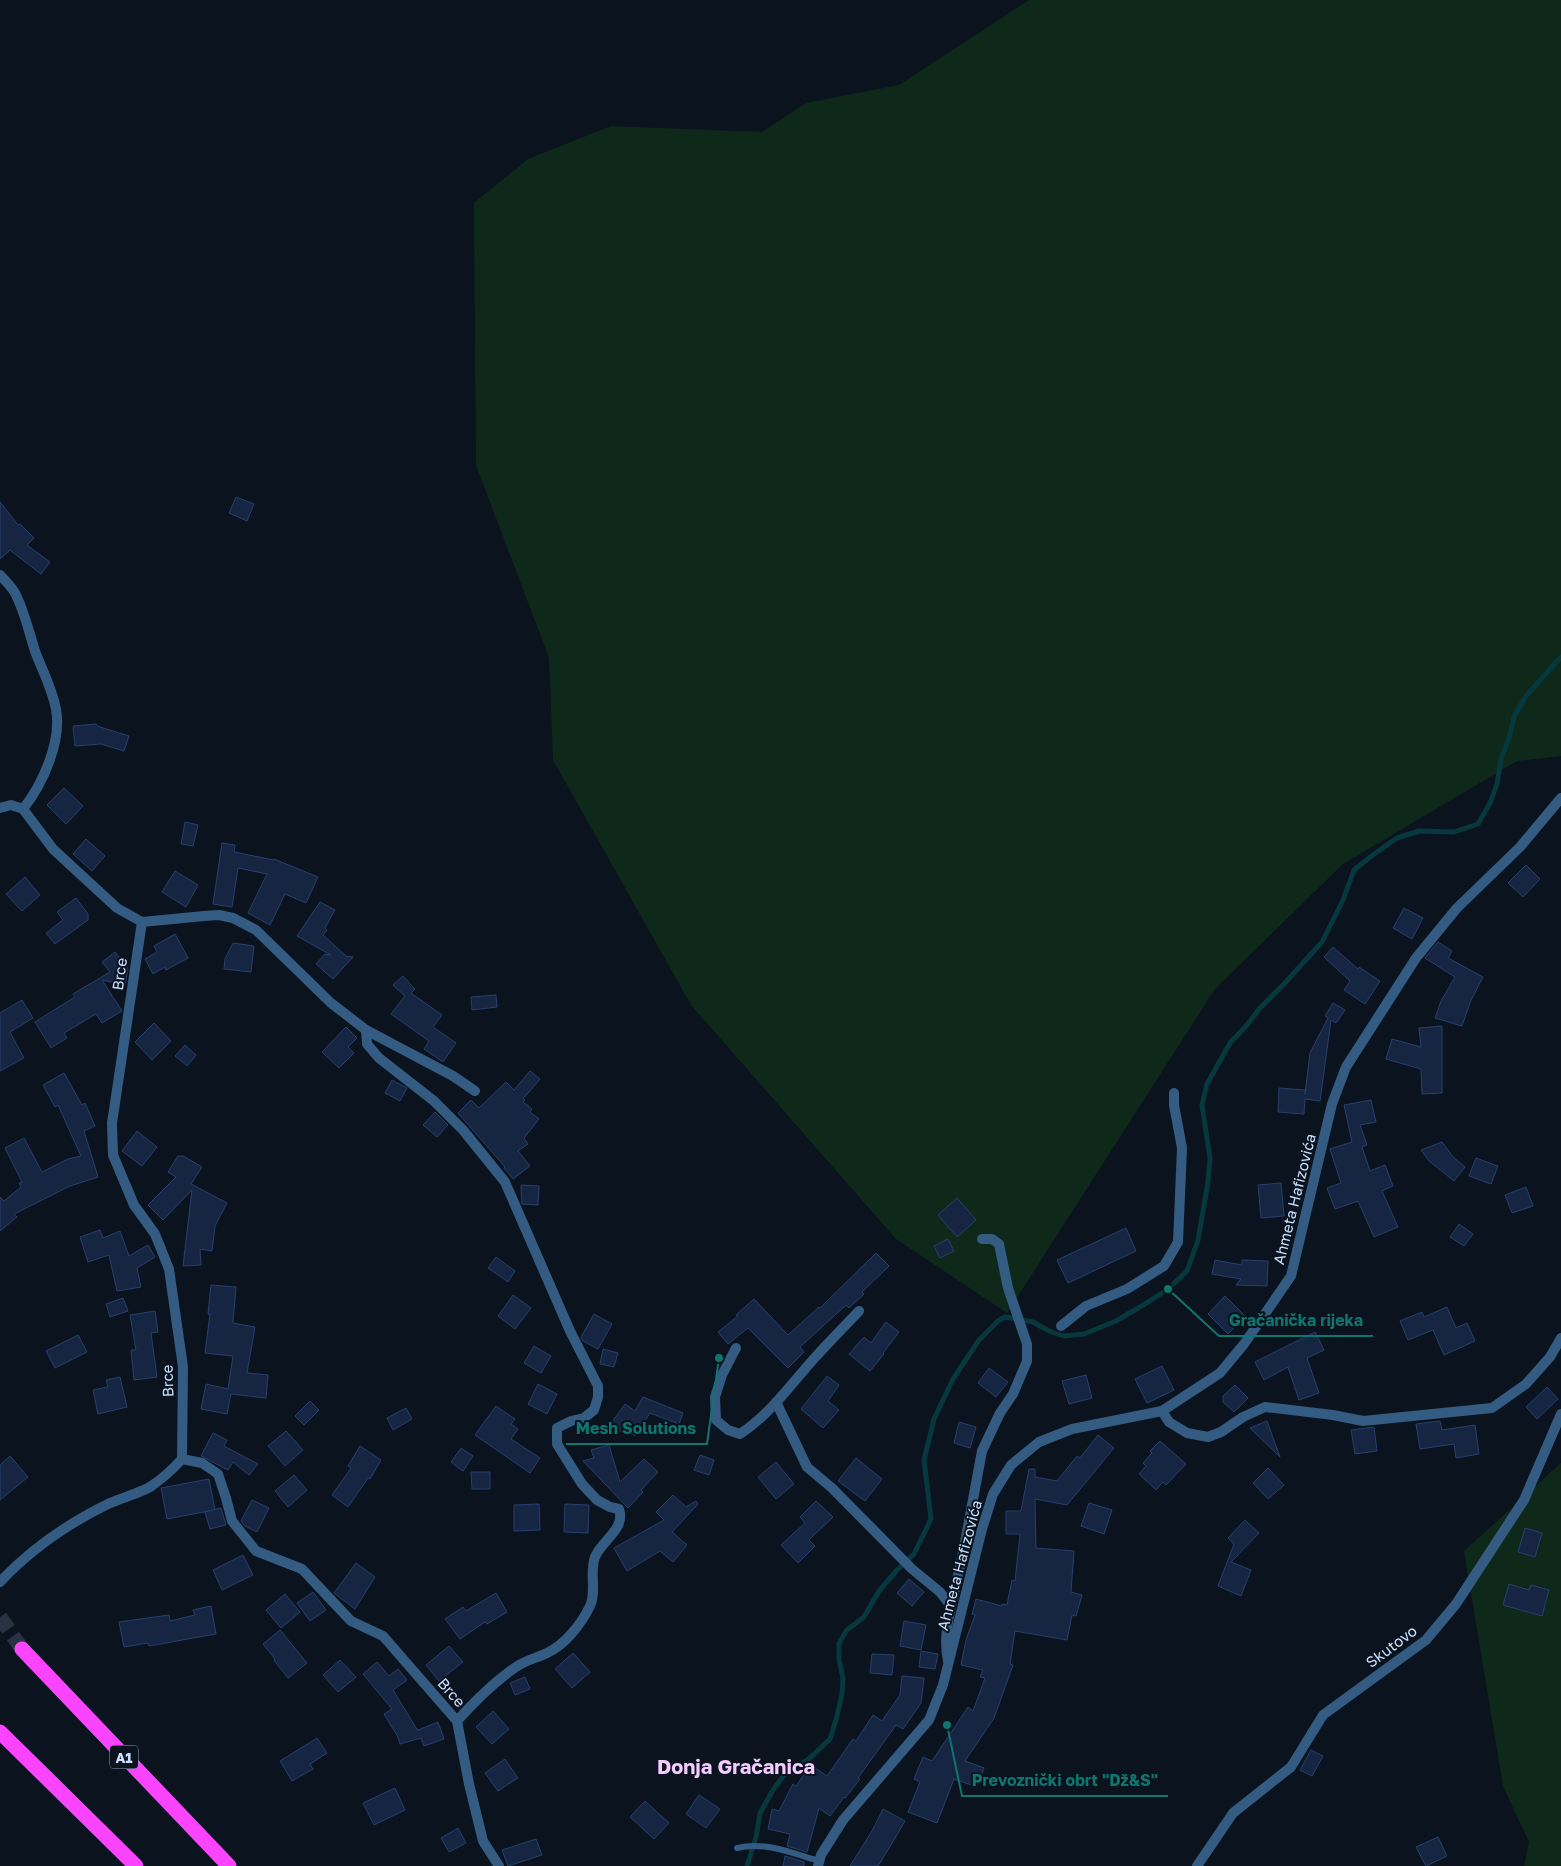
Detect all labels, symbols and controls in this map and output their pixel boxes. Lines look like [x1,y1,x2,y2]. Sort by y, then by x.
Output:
street label: Brce [108,956,130,991]
street label: Ahmeta Hafizovića [1269,1132,1319,1266]
callout: Gračanička rijeka [1219,1305,1373,1336]
text: Gračanička rijeka [1229,1310,1363,1330]
street label: Brce [157,1364,177,1398]
callout: Mesh Solutions [566,1413,707,1444]
text: Mesh Solutions [576,1418,696,1438]
street label: Ahmeta Hafizovića [933,1498,985,1632]
street label: Skutovo [1362,1621,1420,1671]
street label: Brce [435,1674,470,1710]
road number: A1 [110,1745,138,1768]
district label: Donja Gračanica [657,1754,815,1778]
callout: Prevoznički obrt "Dž&S" [962,1765,1168,1796]
text: Prevoznički obrt "Dž&S" [972,1770,1158,1790]

